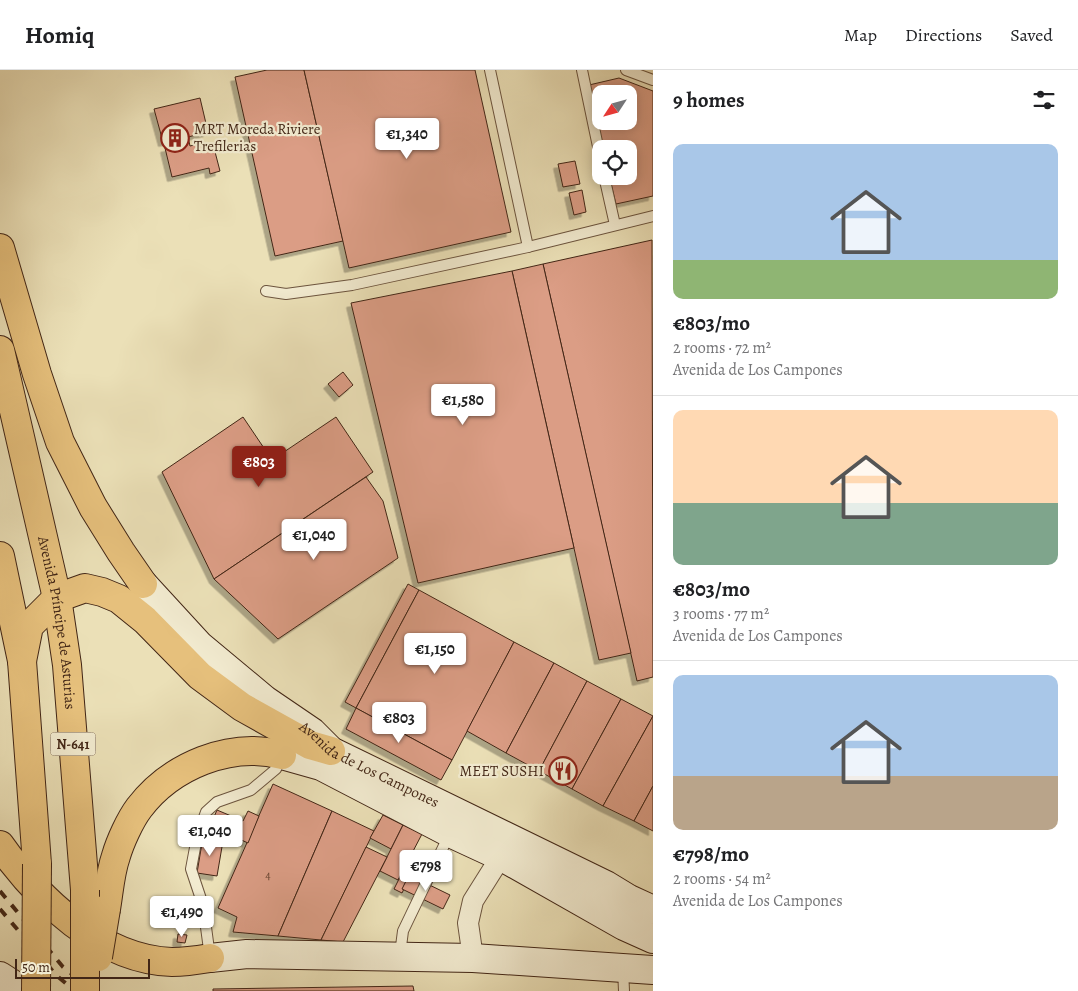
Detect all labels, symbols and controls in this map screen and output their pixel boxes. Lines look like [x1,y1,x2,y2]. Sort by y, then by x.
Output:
text: Homiq [25,19,94,51]
text: Map [844,23,877,47]
text: Directions [905,23,982,47]
text: Saved [1010,23,1053,47]
north arrow [592,85,638,130]
map controls [592,85,637,185]
text: 9 homes [673,86,744,114]
icon: filters [1030,86,1058,114]
pin: €1,340 [366,118,448,160]
place label: MRT Moreda Riviere Trefilerias [194,119,321,156]
building icon: MRT Moreda Riviere Trefilerias [160,123,190,153]
text: €1,340 [386,123,428,145]
button: locate [592,140,637,185]
icon: home [821,177,911,267]
text: €803/mo [673,309,750,337]
text: 2 rooms · 72 m² [673,337,771,359]
text: Avenida de Los Campones [673,359,843,381]
pin: €1,580 [422,384,504,426]
text: €1,580 [442,389,484,411]
icon: home [821,442,911,532]
pin: €803 [229,446,289,488]
text: €803 [243,451,275,473]
pin: €1,040 [273,518,355,561]
text: €1,040 [293,524,335,546]
street label: Avenida Príncipe de Asturias [33,533,81,710]
text: €803/mo [673,575,750,603]
text: 3 rooms · 77 m² [673,603,769,625]
text: Avenida de Los Campones [673,625,843,647]
pin: €1,150 [394,632,476,675]
text: €1,150 [415,638,455,660]
pin: €803 [369,702,429,744]
text: €803 [383,707,415,729]
icon: home [821,707,911,797]
street label: Avenida de Los Campones [295,716,443,812]
road number: N-641 [50,732,96,756]
restaurant icon: MEET SUSHI [548,756,578,786]
place label: MEET SUSHI [460,761,544,781]
pin: €1,040 [169,814,251,857]
text: €1,040 [189,820,231,842]
text: €798/mo [673,840,749,868]
pin: €798 [396,850,456,892]
text: €798 [410,855,442,877]
house number: 4 [265,867,271,883]
text: 2 rooms · 54 m² [673,868,771,890]
text: Avenida de Los Campones [673,890,843,912]
pin: €1,490 [141,896,223,938]
text: €1,490 [161,901,203,923]
scale bar [15,956,150,979]
text: 50 m [22,958,50,977]

